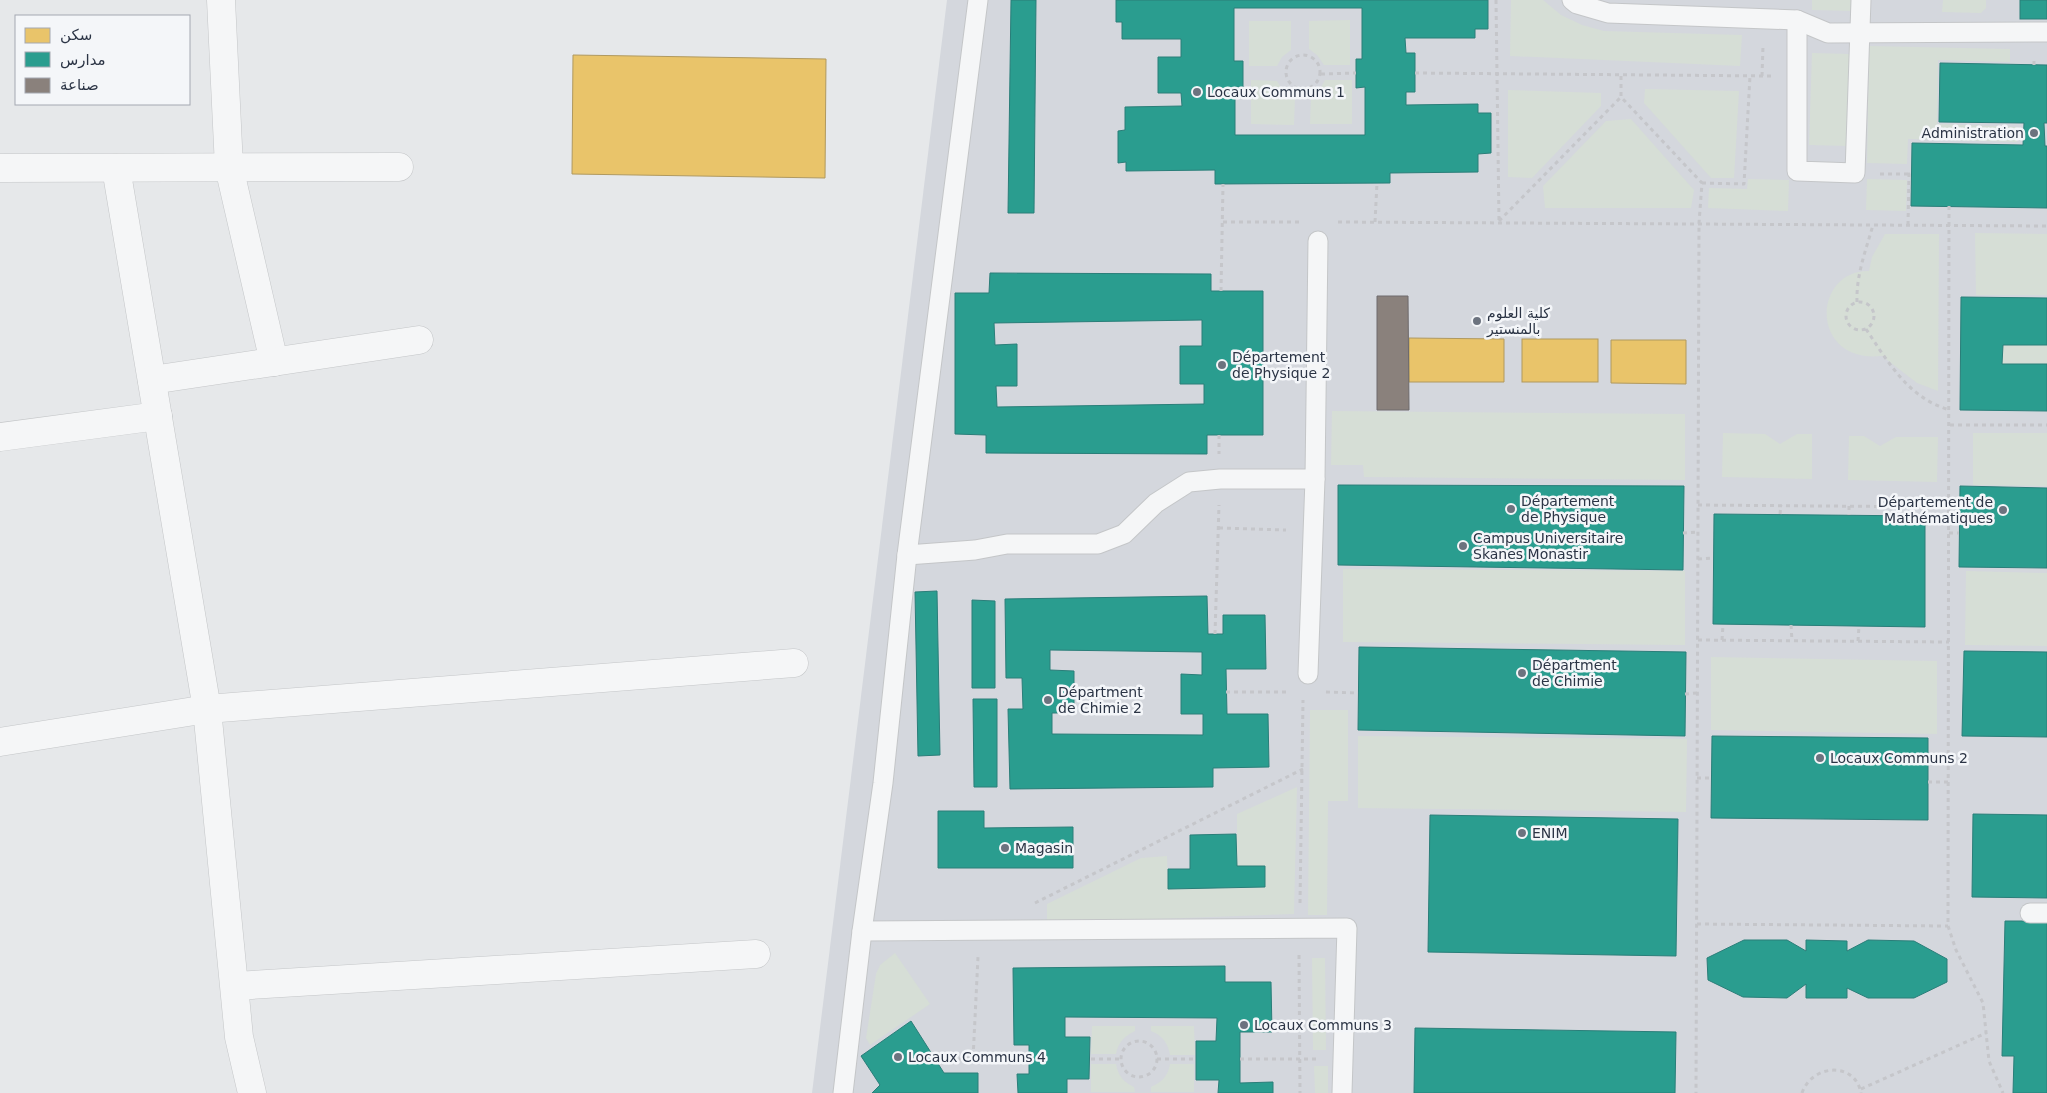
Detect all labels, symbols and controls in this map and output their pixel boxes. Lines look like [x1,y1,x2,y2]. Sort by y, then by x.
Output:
legend [15,15,190,105]
text: سكن [60,26,92,44]
text: مدارس [60,51,106,69]
text: صناعة [60,76,99,94]
place label: Locaux Communs 1 [1207,84,1345,100]
marker: Locaux Communs 1 [1191,86,1203,98]
place label: Administration [1922,125,2024,141]
marker: Administration [2028,127,2040,139]
place label: كلية العلوم بالمنستير [1486,305,1550,338]
marker: كلية العلوم بالمنستير [1471,315,1483,327]
place label: Département de Physique 2 [1232,349,1330,381]
marker: Département de Physique 2 [1216,359,1228,371]
place label: Département de Physique [1521,493,1615,525]
place label: Département de Mathématiques [1878,494,1993,526]
marker: Département de Physique [1505,503,1517,515]
marker: Département de Mathématiques [1997,504,2009,516]
place label: Campus Universitaire Skanes Monastir [1473,530,1623,562]
marker: Campus Universitaire Skanes Monastir [1457,540,1469,552]
place label: Départment de Chimie [1532,657,1617,689]
marker: Départment de Chimie [1516,667,1528,679]
place label: Départment de Chimie 2 [1058,684,1143,716]
marker: Départment de Chimie 2 [1042,694,1054,706]
place label: Locaux Communs 2 [1830,750,1968,766]
marker: Locaux Communs 2 [1814,752,1826,764]
place label: ENIM [1532,825,1568,841]
marker: ENIM [1516,827,1528,839]
place label: Magasin [1015,840,1073,856]
marker: Magasin [999,842,1011,854]
place label: Locaux Communs 3 [1254,1017,1392,1033]
marker: Locaux Communs 3 [1238,1019,1250,1031]
place label: Locaux Communs 4 [908,1049,1046,1065]
marker: Locaux Communs 4 [892,1051,904,1063]

